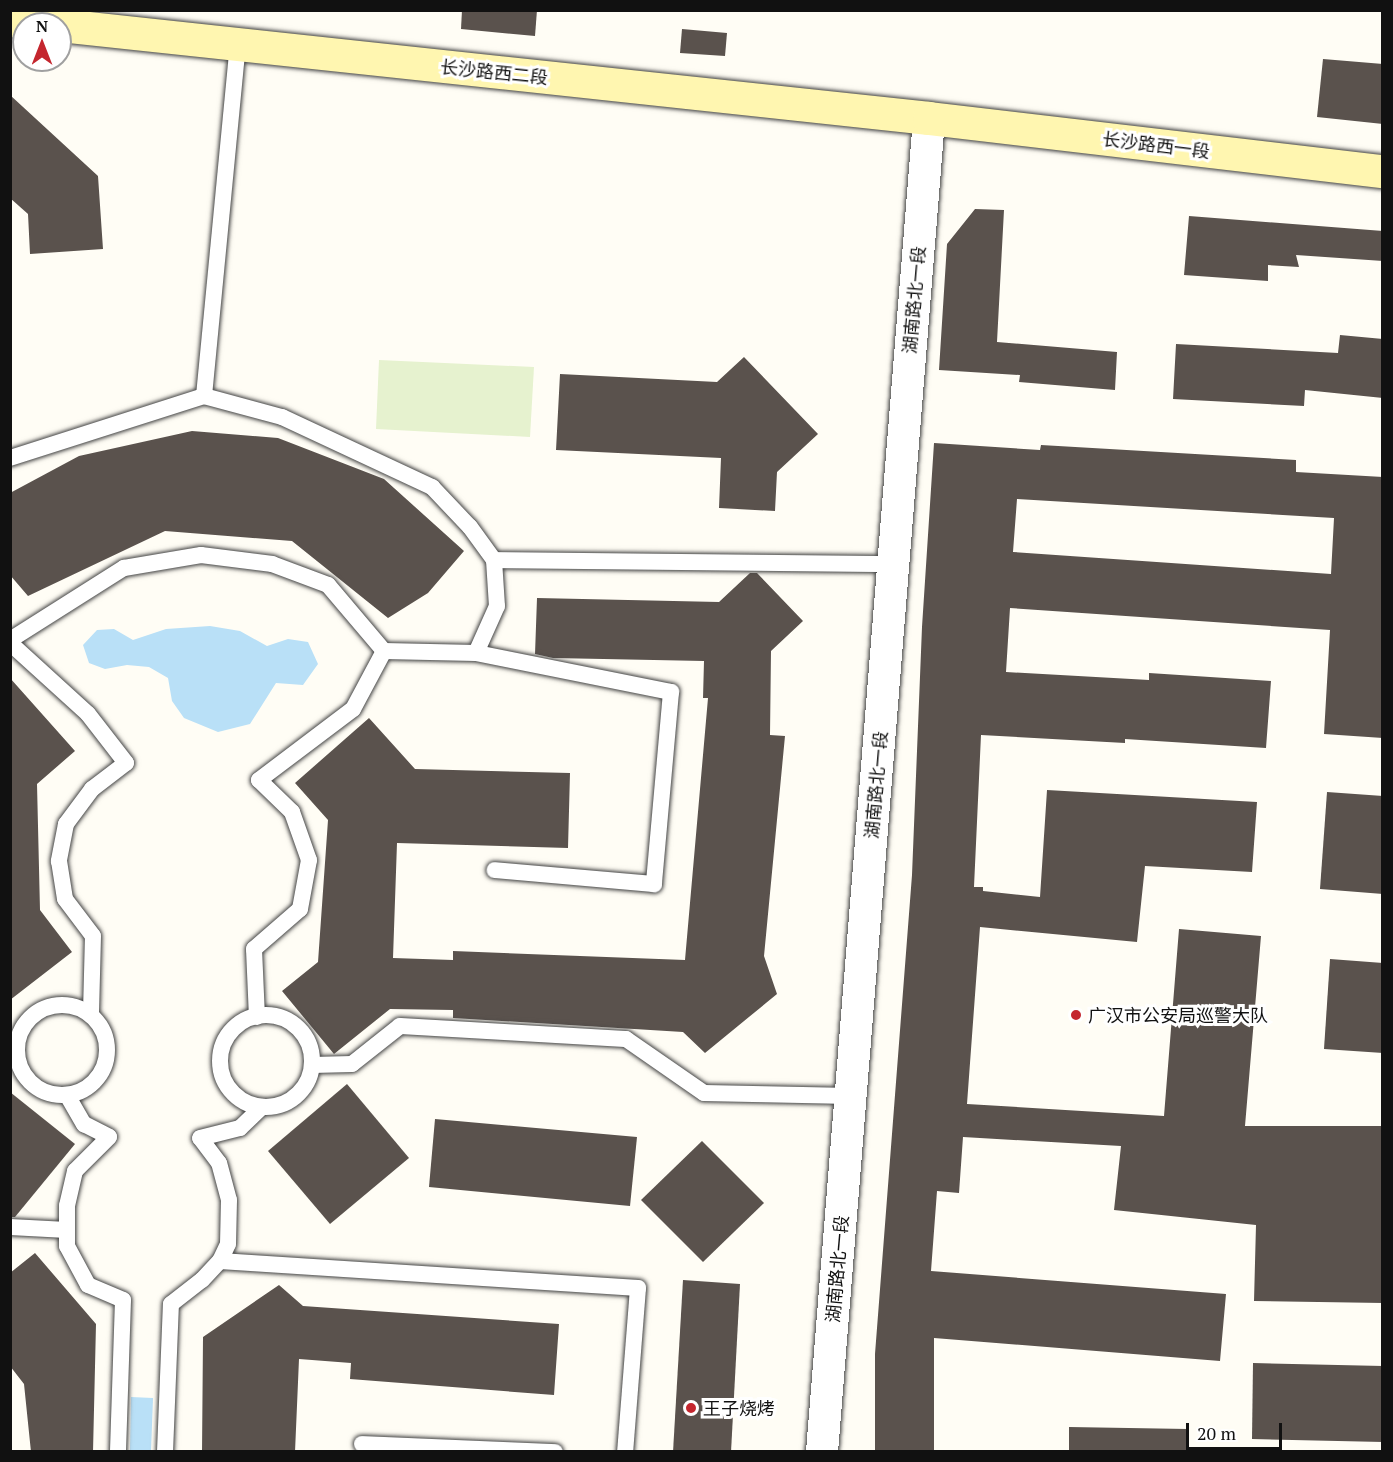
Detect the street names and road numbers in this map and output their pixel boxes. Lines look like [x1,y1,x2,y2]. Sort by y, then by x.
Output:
street label: 长沙路西二段 [439,56,549,88]
street label: 长沙路西一段 [1101,128,1211,162]
street label: 湖南路北一段 [899,245,929,355]
street label: 湖南路北一段 [861,730,891,840]
street label: 湖南路北一段 [822,1214,852,1324]

